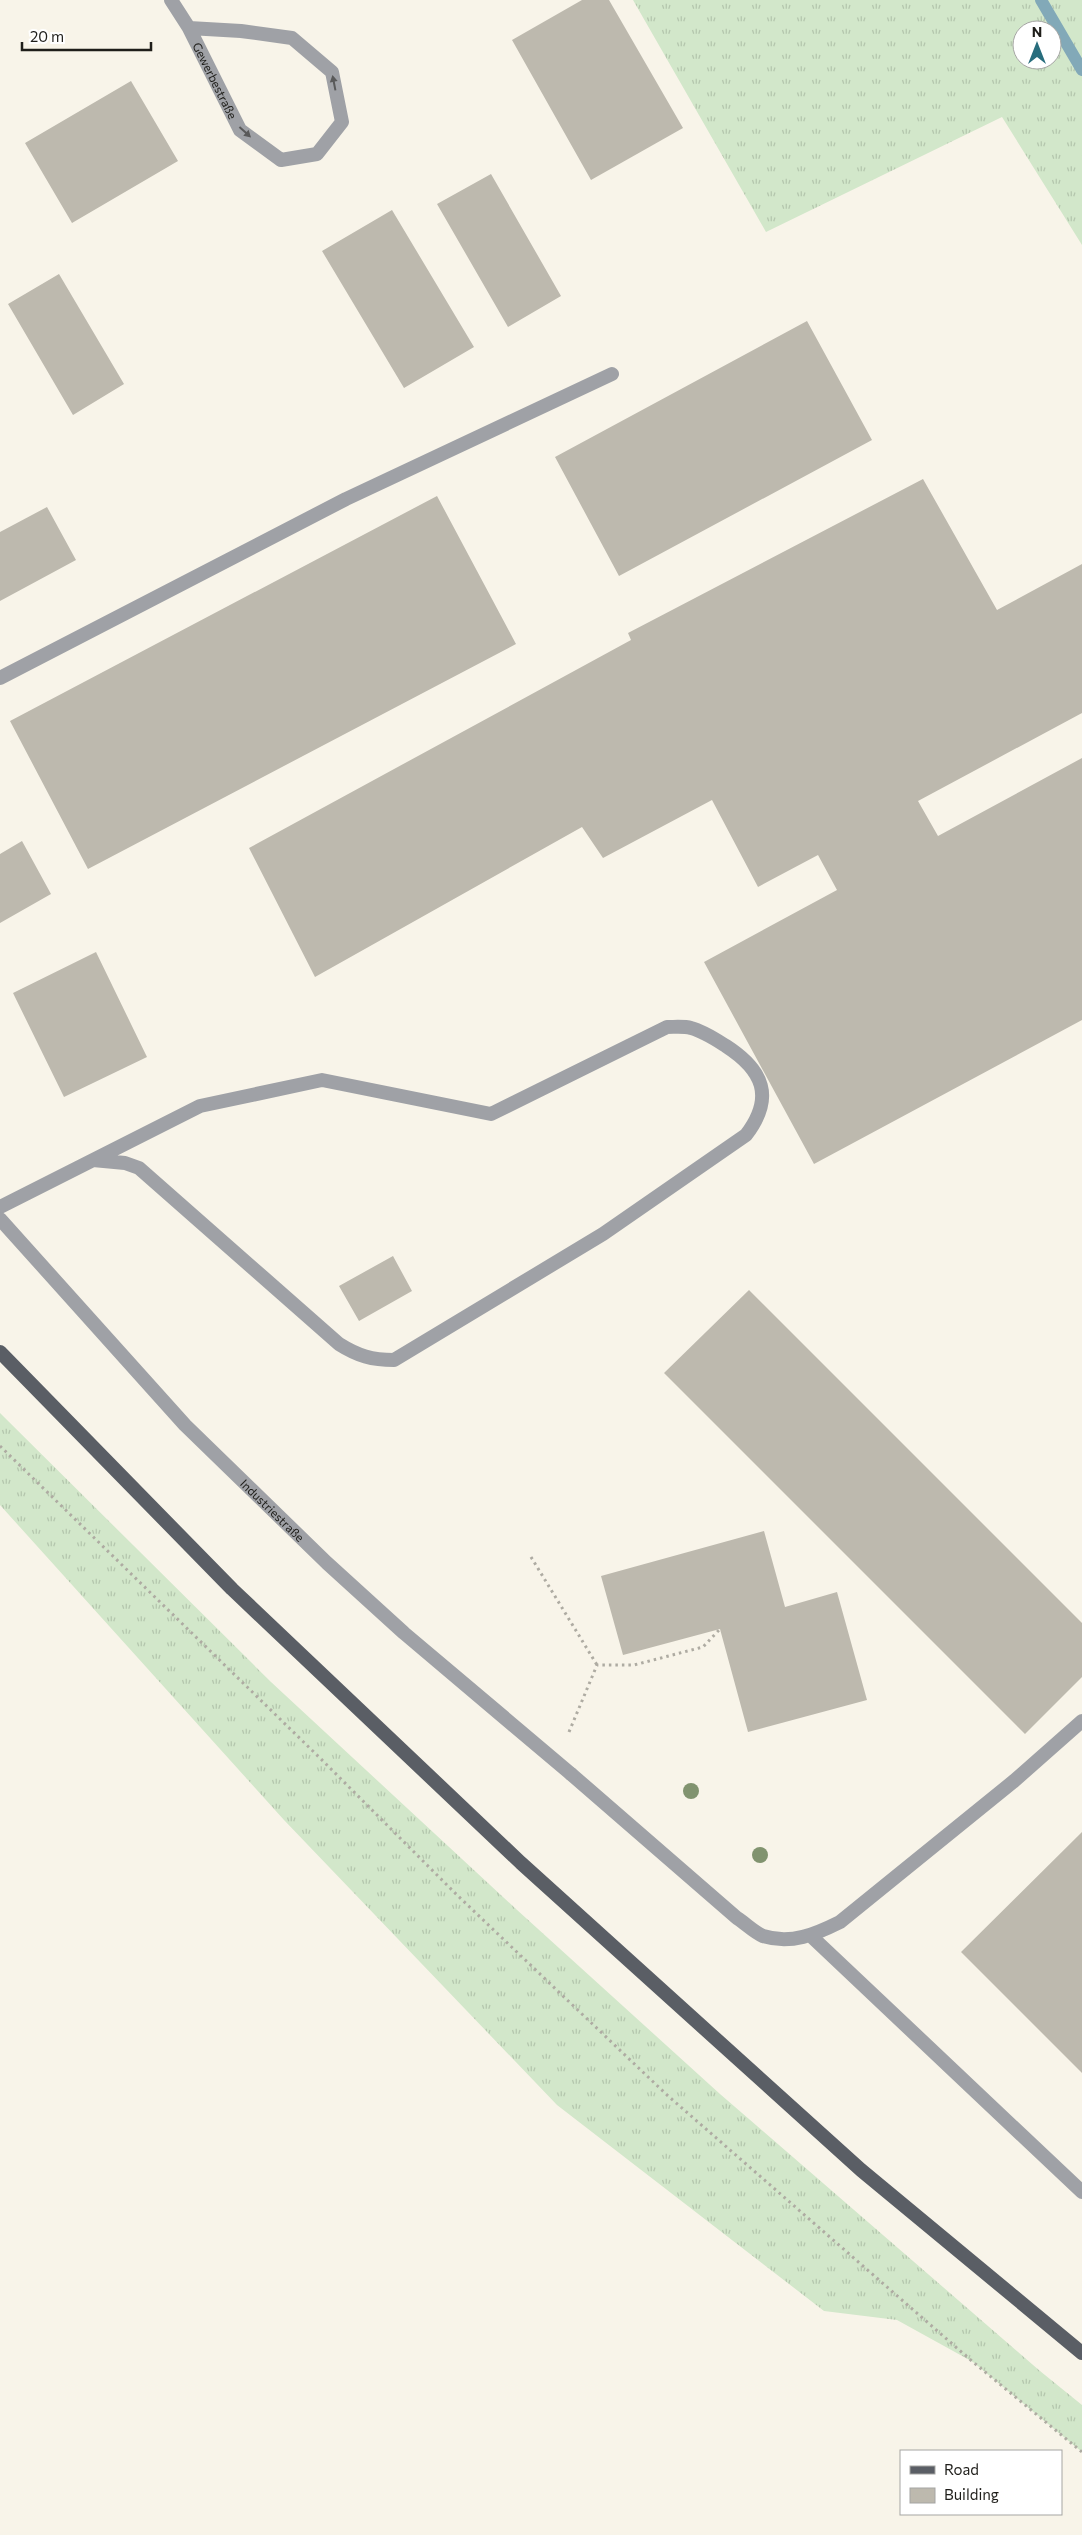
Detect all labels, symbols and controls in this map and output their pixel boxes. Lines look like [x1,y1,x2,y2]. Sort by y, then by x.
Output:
scale bar [22,20,151,52]
north arrow [1012,20,1062,70]
text: N [1032,23,1042,40]
text: 20 m [30,27,64,45]
street label: Gewerbestraße [190,40,240,121]
one-way arrow [330,74,338,90]
one-way arrow [238,126,250,138]
street label: Industriestraße [238,1476,307,1544]
legend [900,2450,1062,2515]
text: Road [944,2460,979,2478]
text: Building [944,2485,999,2503]

